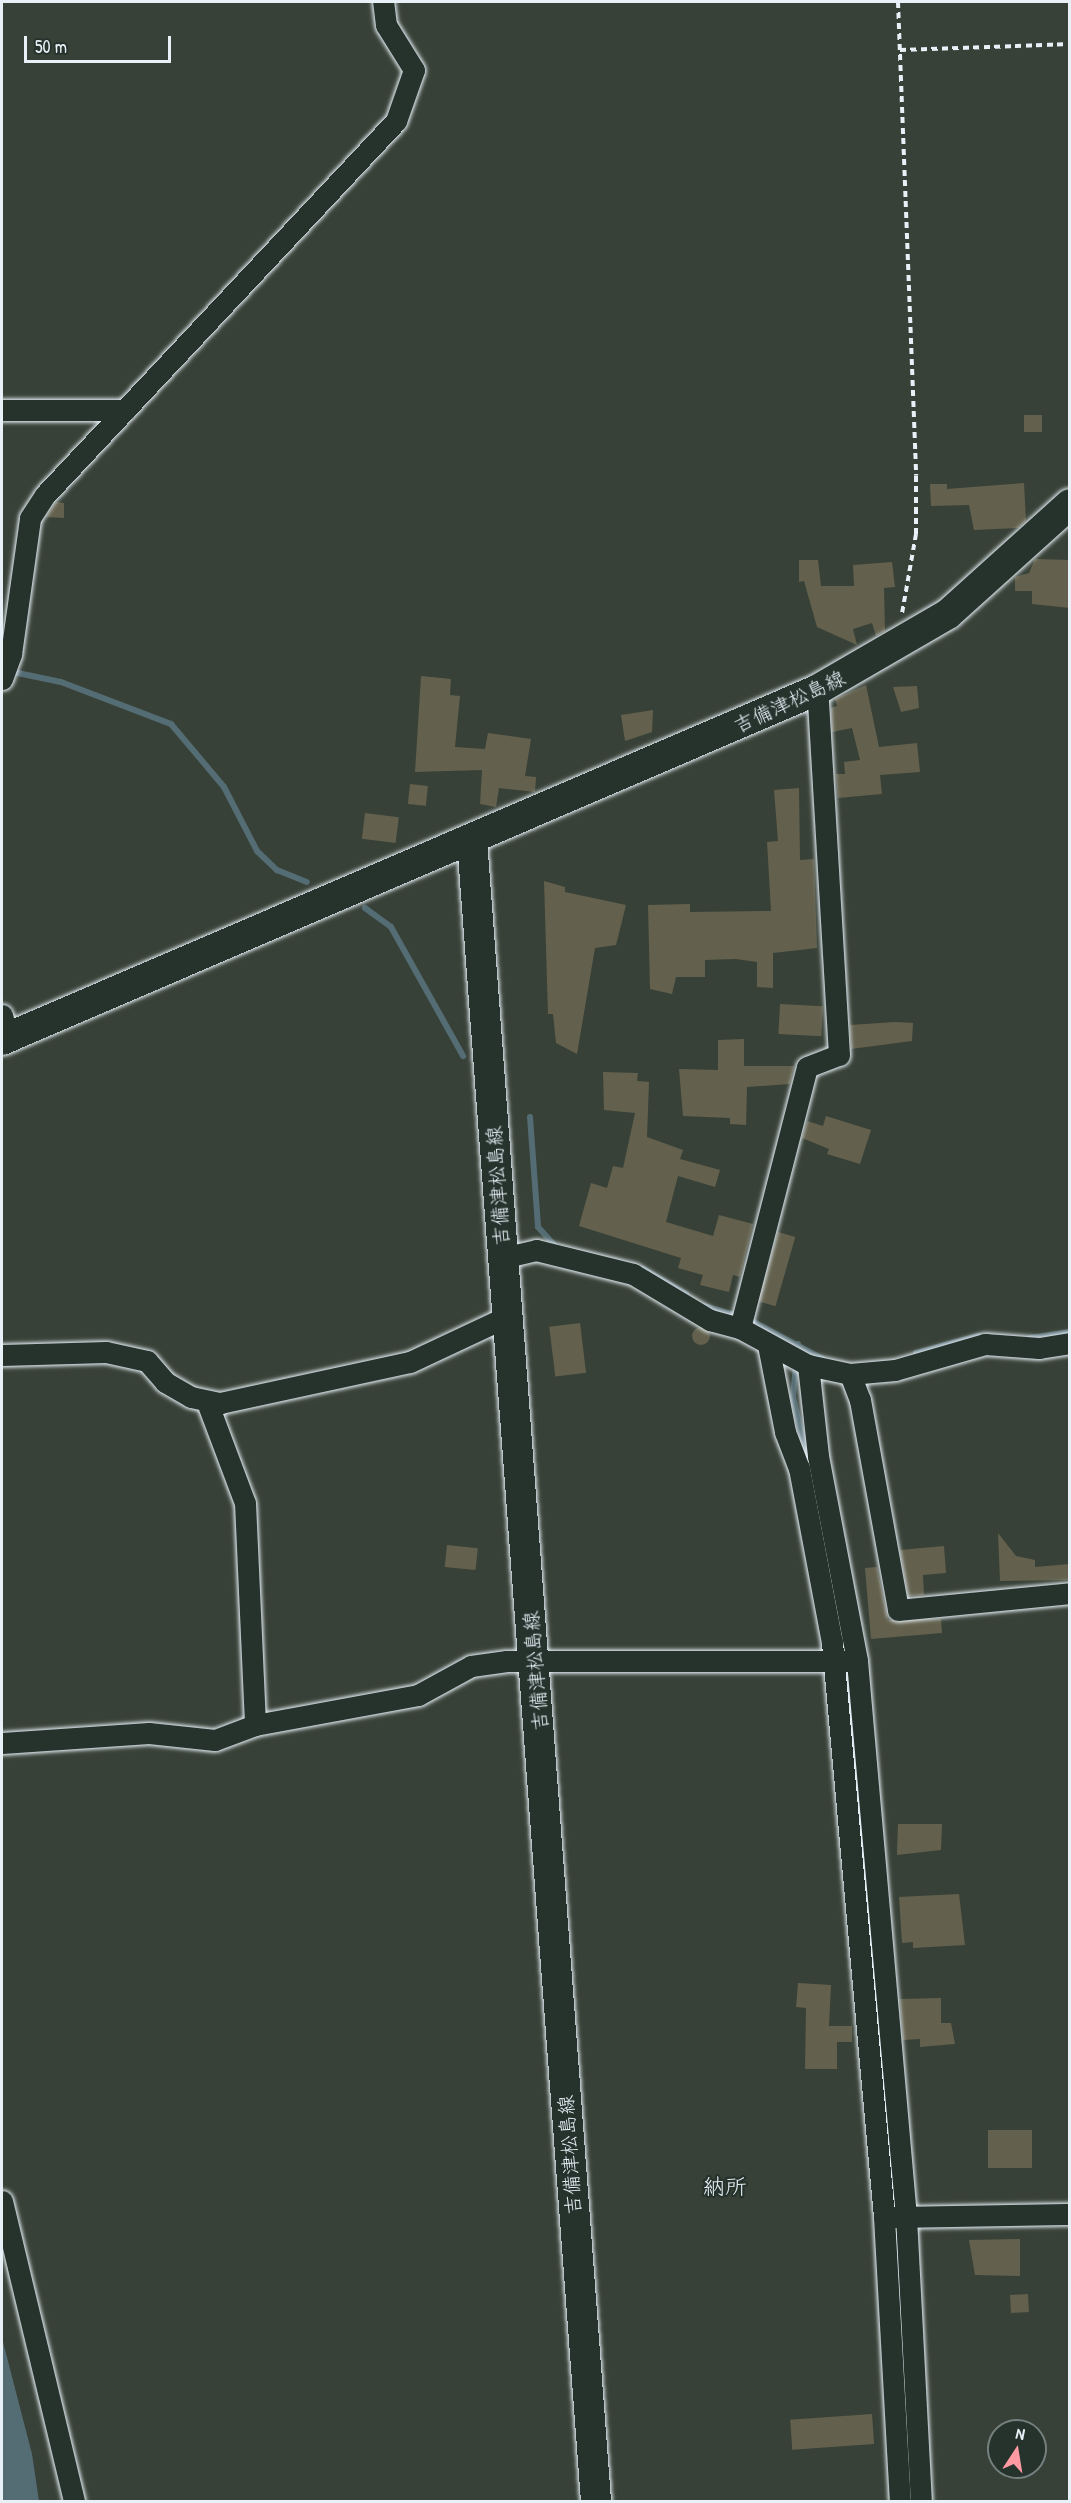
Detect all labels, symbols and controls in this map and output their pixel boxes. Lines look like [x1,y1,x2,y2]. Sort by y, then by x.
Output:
scale bar [27,24,174,62]
text: 50 m [35,34,67,59]
street label: 吉備津松島線 [730,665,848,737]
street label: 吉備津松島線 [481,1125,513,1247]
street label: 吉備津松島線 [518,1610,552,1732]
street label: 吉備津松島線 [553,2094,585,2216]
district label: 納所 [703,2174,747,2200]
north arrow [987,2419,1047,2479]
text: N [1014,2422,1027,2445]

